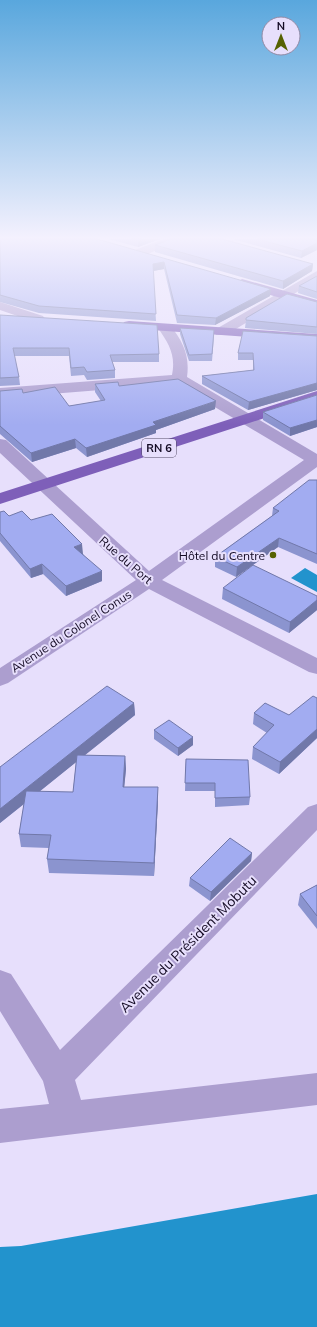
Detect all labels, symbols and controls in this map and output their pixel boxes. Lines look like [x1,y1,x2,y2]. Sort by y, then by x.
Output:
north arrow [261,16,301,56]
text: N [277,19,285,33]
road number: RN 6 [142,439,176,457]
street label: Rue du Port [96,533,156,587]
place label: Hôtel du Centre [179,548,265,563]
marker: Hôtel du Centre [268,550,278,560]
street label: Avenue du Colonel Conus [8,586,134,676]
street label: Avenue du Président Mobutu [116,872,260,1016]

